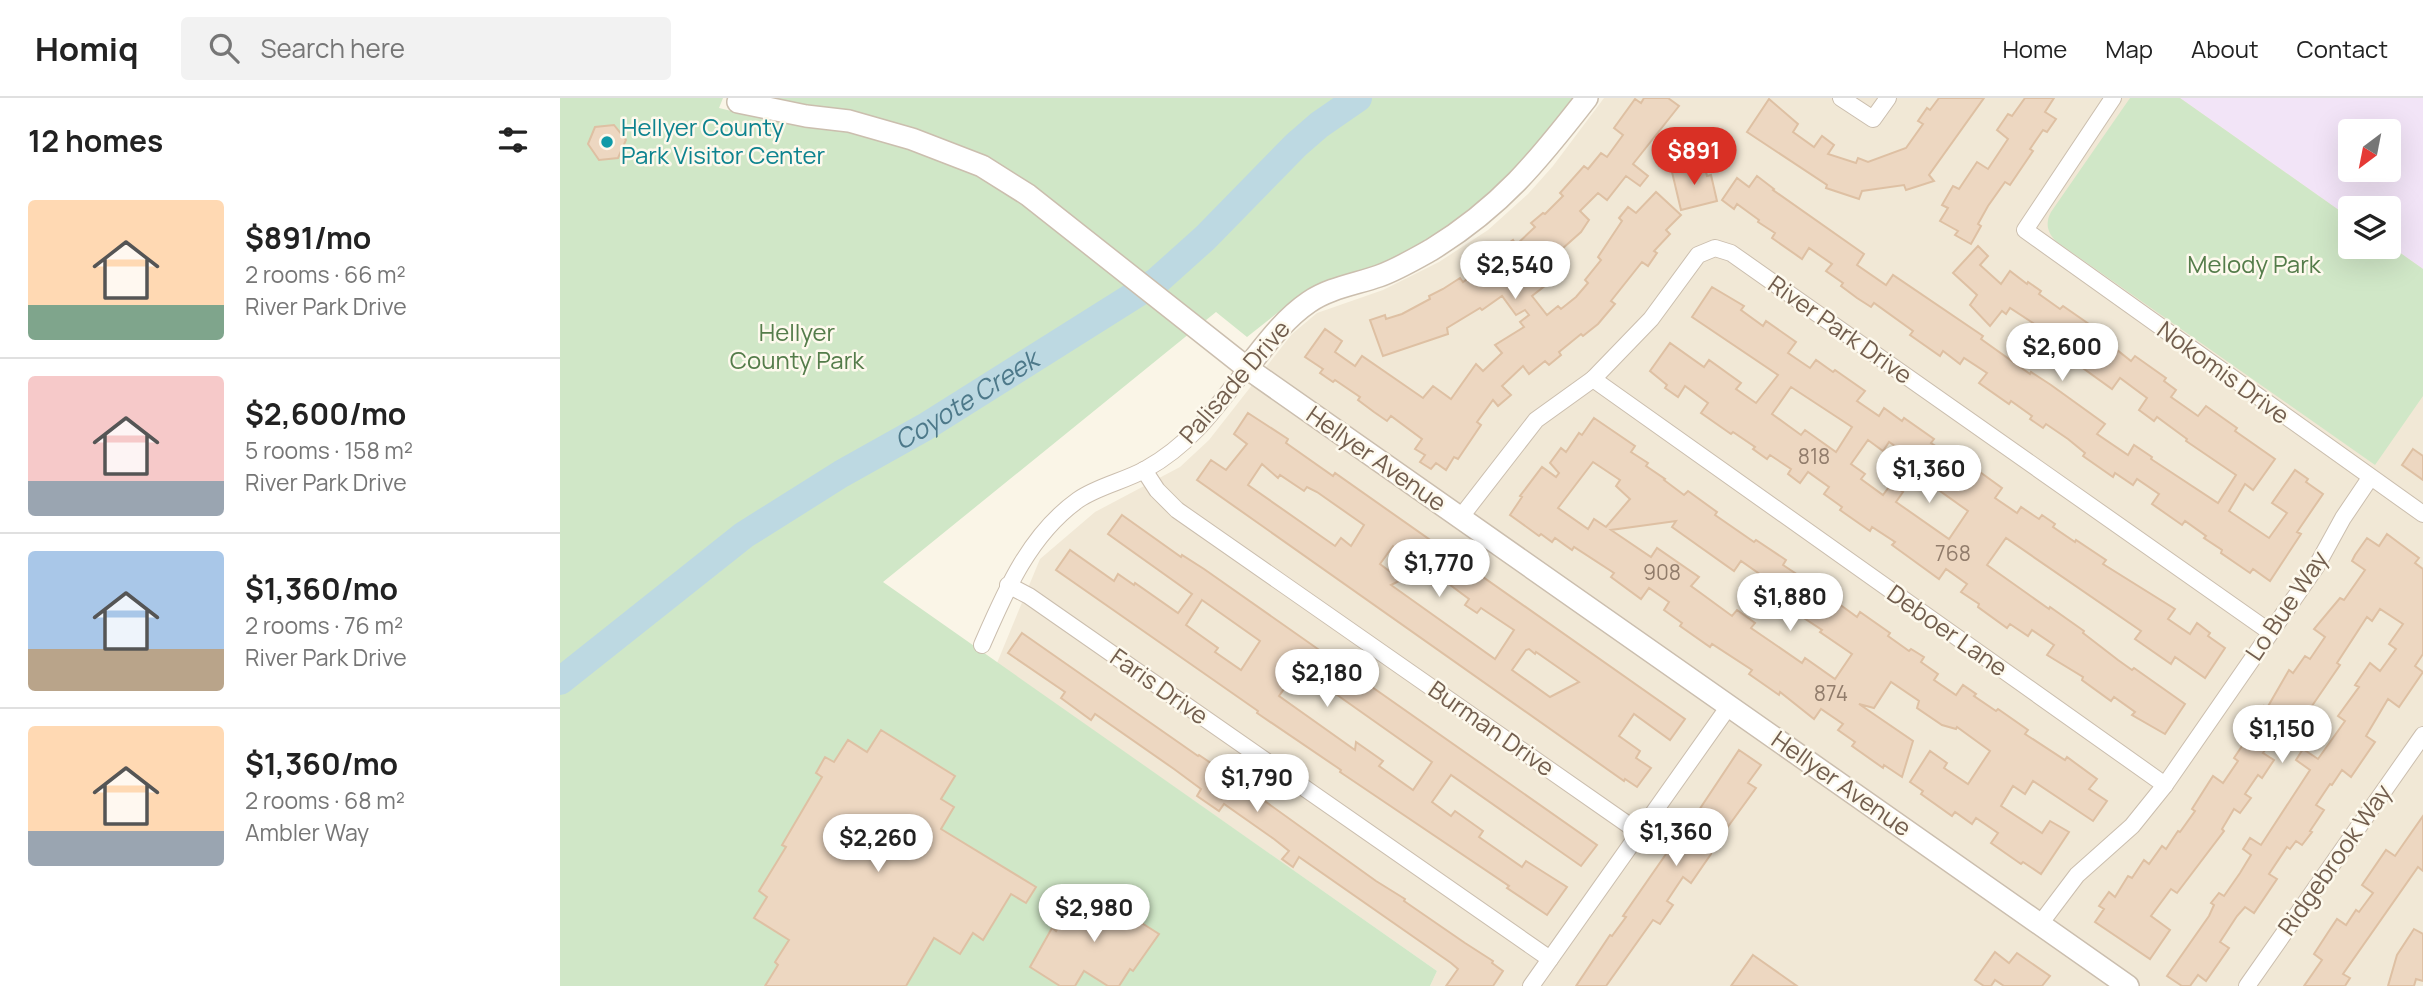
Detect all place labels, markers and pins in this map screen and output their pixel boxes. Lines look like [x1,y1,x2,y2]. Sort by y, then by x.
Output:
place label: Hellyer County Park Visitor Center [621,110,825,171]
pin: $891 [1653,127,1735,187]
marker: Hellyer County Park Visitor Center [599,134,615,150]
pin: $2,540 [1458,242,1572,301]
pin: $2,600 [2005,324,2119,383]
pin: $1,360 [1872,446,1986,505]
pin: $1,770 [1382,540,1496,599]
pin: $1,880 [1733,574,1847,633]
pin: $2,180 [1270,650,1384,709]
pin: $1,150 [2225,706,2339,765]
pin: $1,790 [1200,754,1314,814]
pin: $1,360 [1619,808,1733,868]
pin: $2,260 [821,814,935,874]
pin: $2,980 [1037,884,1151,944]

